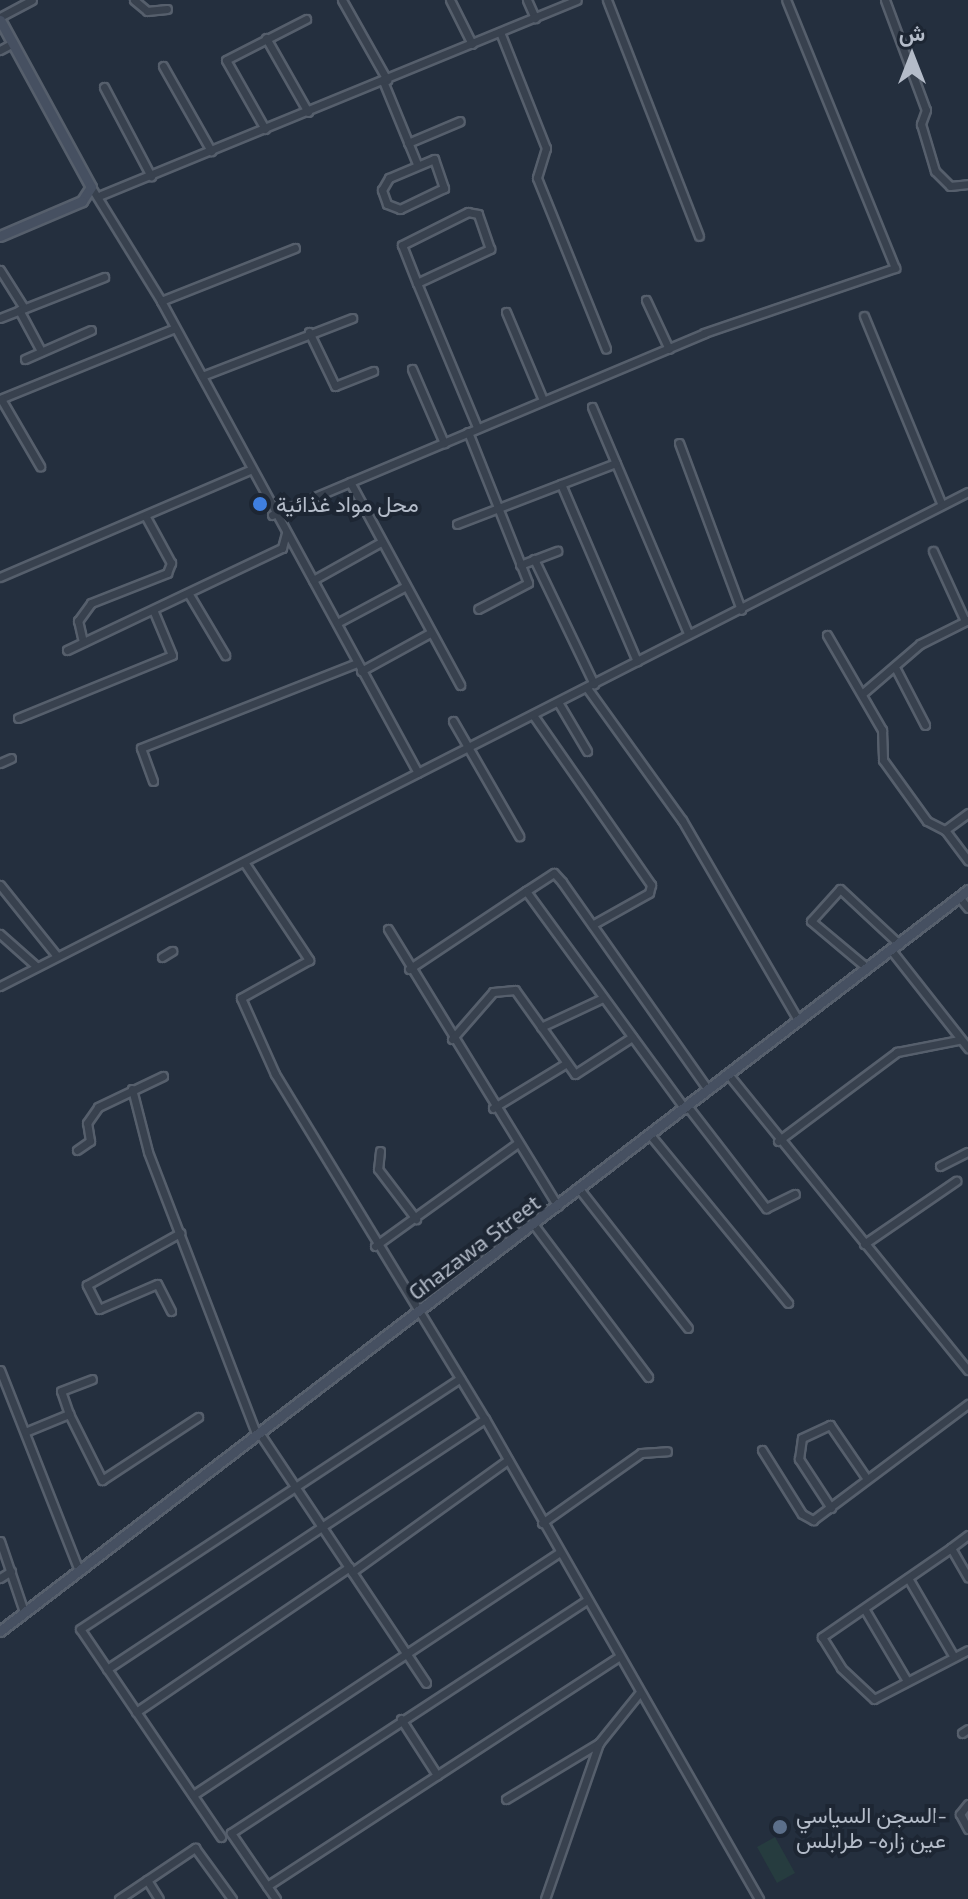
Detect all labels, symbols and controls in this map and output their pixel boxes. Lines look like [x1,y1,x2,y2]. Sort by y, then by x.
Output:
north arrow [872,16,952,96]
text: ش [899,19,925,45]
place label: محل مواد غذائية [276,491,419,517]
marker: محل مواد غذائية [251,495,269,513]
street label: Ghazawa Street [403,1189,545,1305]
place label: السجن السياسي- عين زاره- طرابلس [796,1801,947,1852]
marker: السجن السياسي- عين زاره- طرابلس [771,1818,789,1836]

